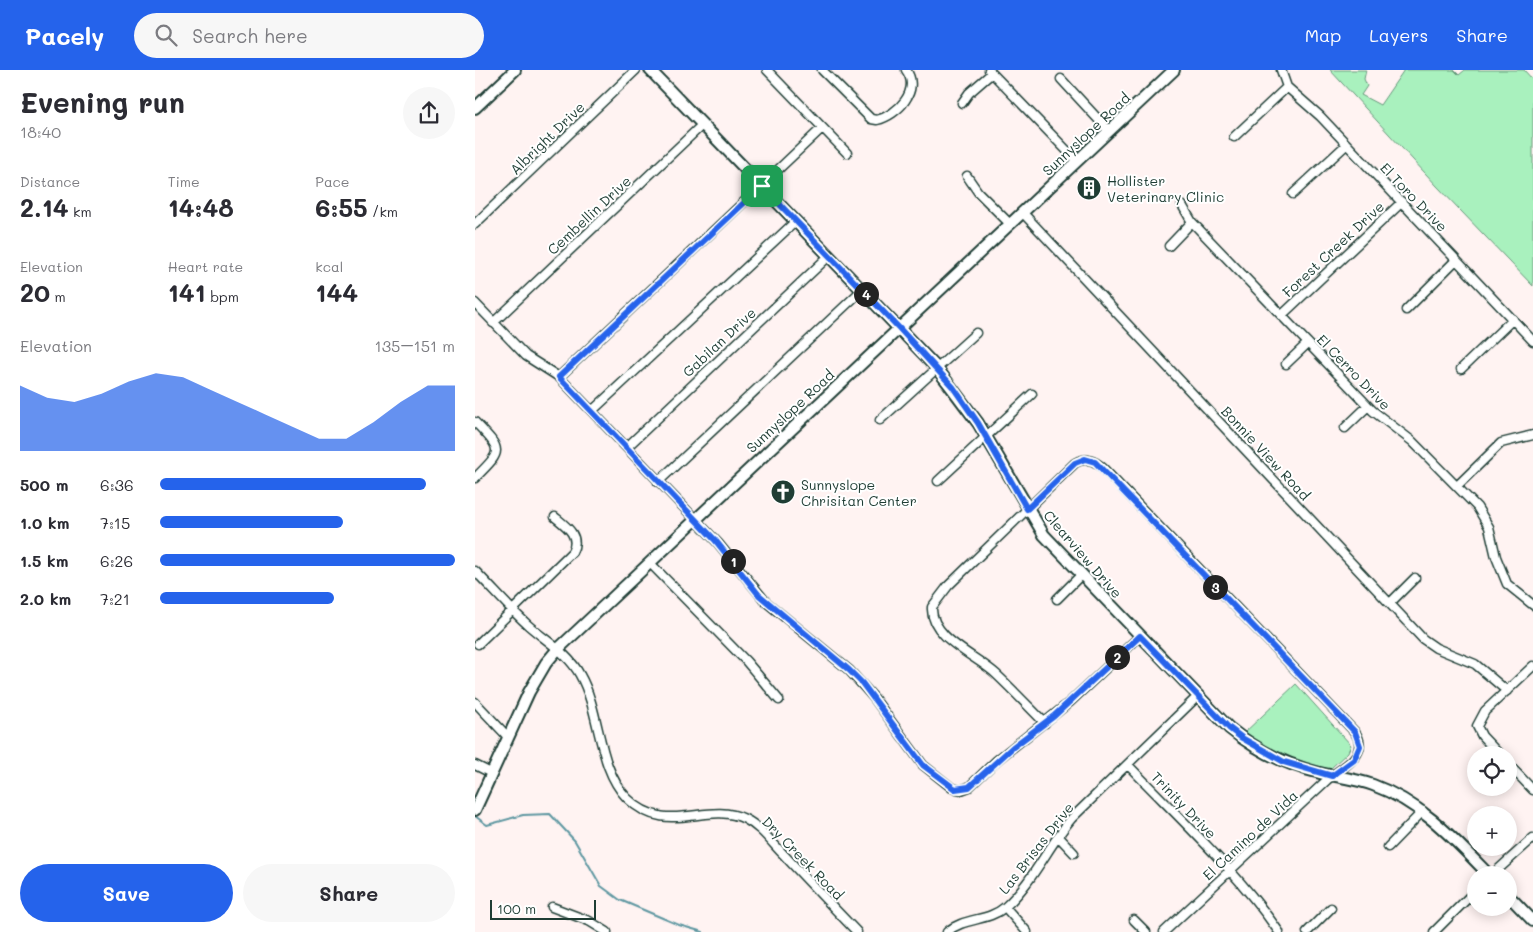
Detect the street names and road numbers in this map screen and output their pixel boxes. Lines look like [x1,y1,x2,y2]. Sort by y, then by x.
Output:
street label: Sunnyslope Road [1038,88,1134,180]
street label: Albright Drive [505,97,589,179]
street label: El Toro Drive [1376,158,1452,236]
street label: Cembellin Drive [543,171,635,259]
street label: Forest Creek Drive [1278,197,1388,301]
street label: Gabilan Drive [678,303,760,381]
street label: El Cerro Drive [1313,330,1395,414]
street label: Sunnyslope Road [742,365,838,457]
street label: Bonnie View Road [1217,402,1315,504]
street label: Clearview Drive [1040,506,1126,602]
street label: Trinity Drive [1147,767,1221,843]
street label: El Camino de Vida [1198,786,1302,884]
street label: Las Brisas Drive [994,798,1078,898]
street label: Dry Creek Road [758,812,848,904]

